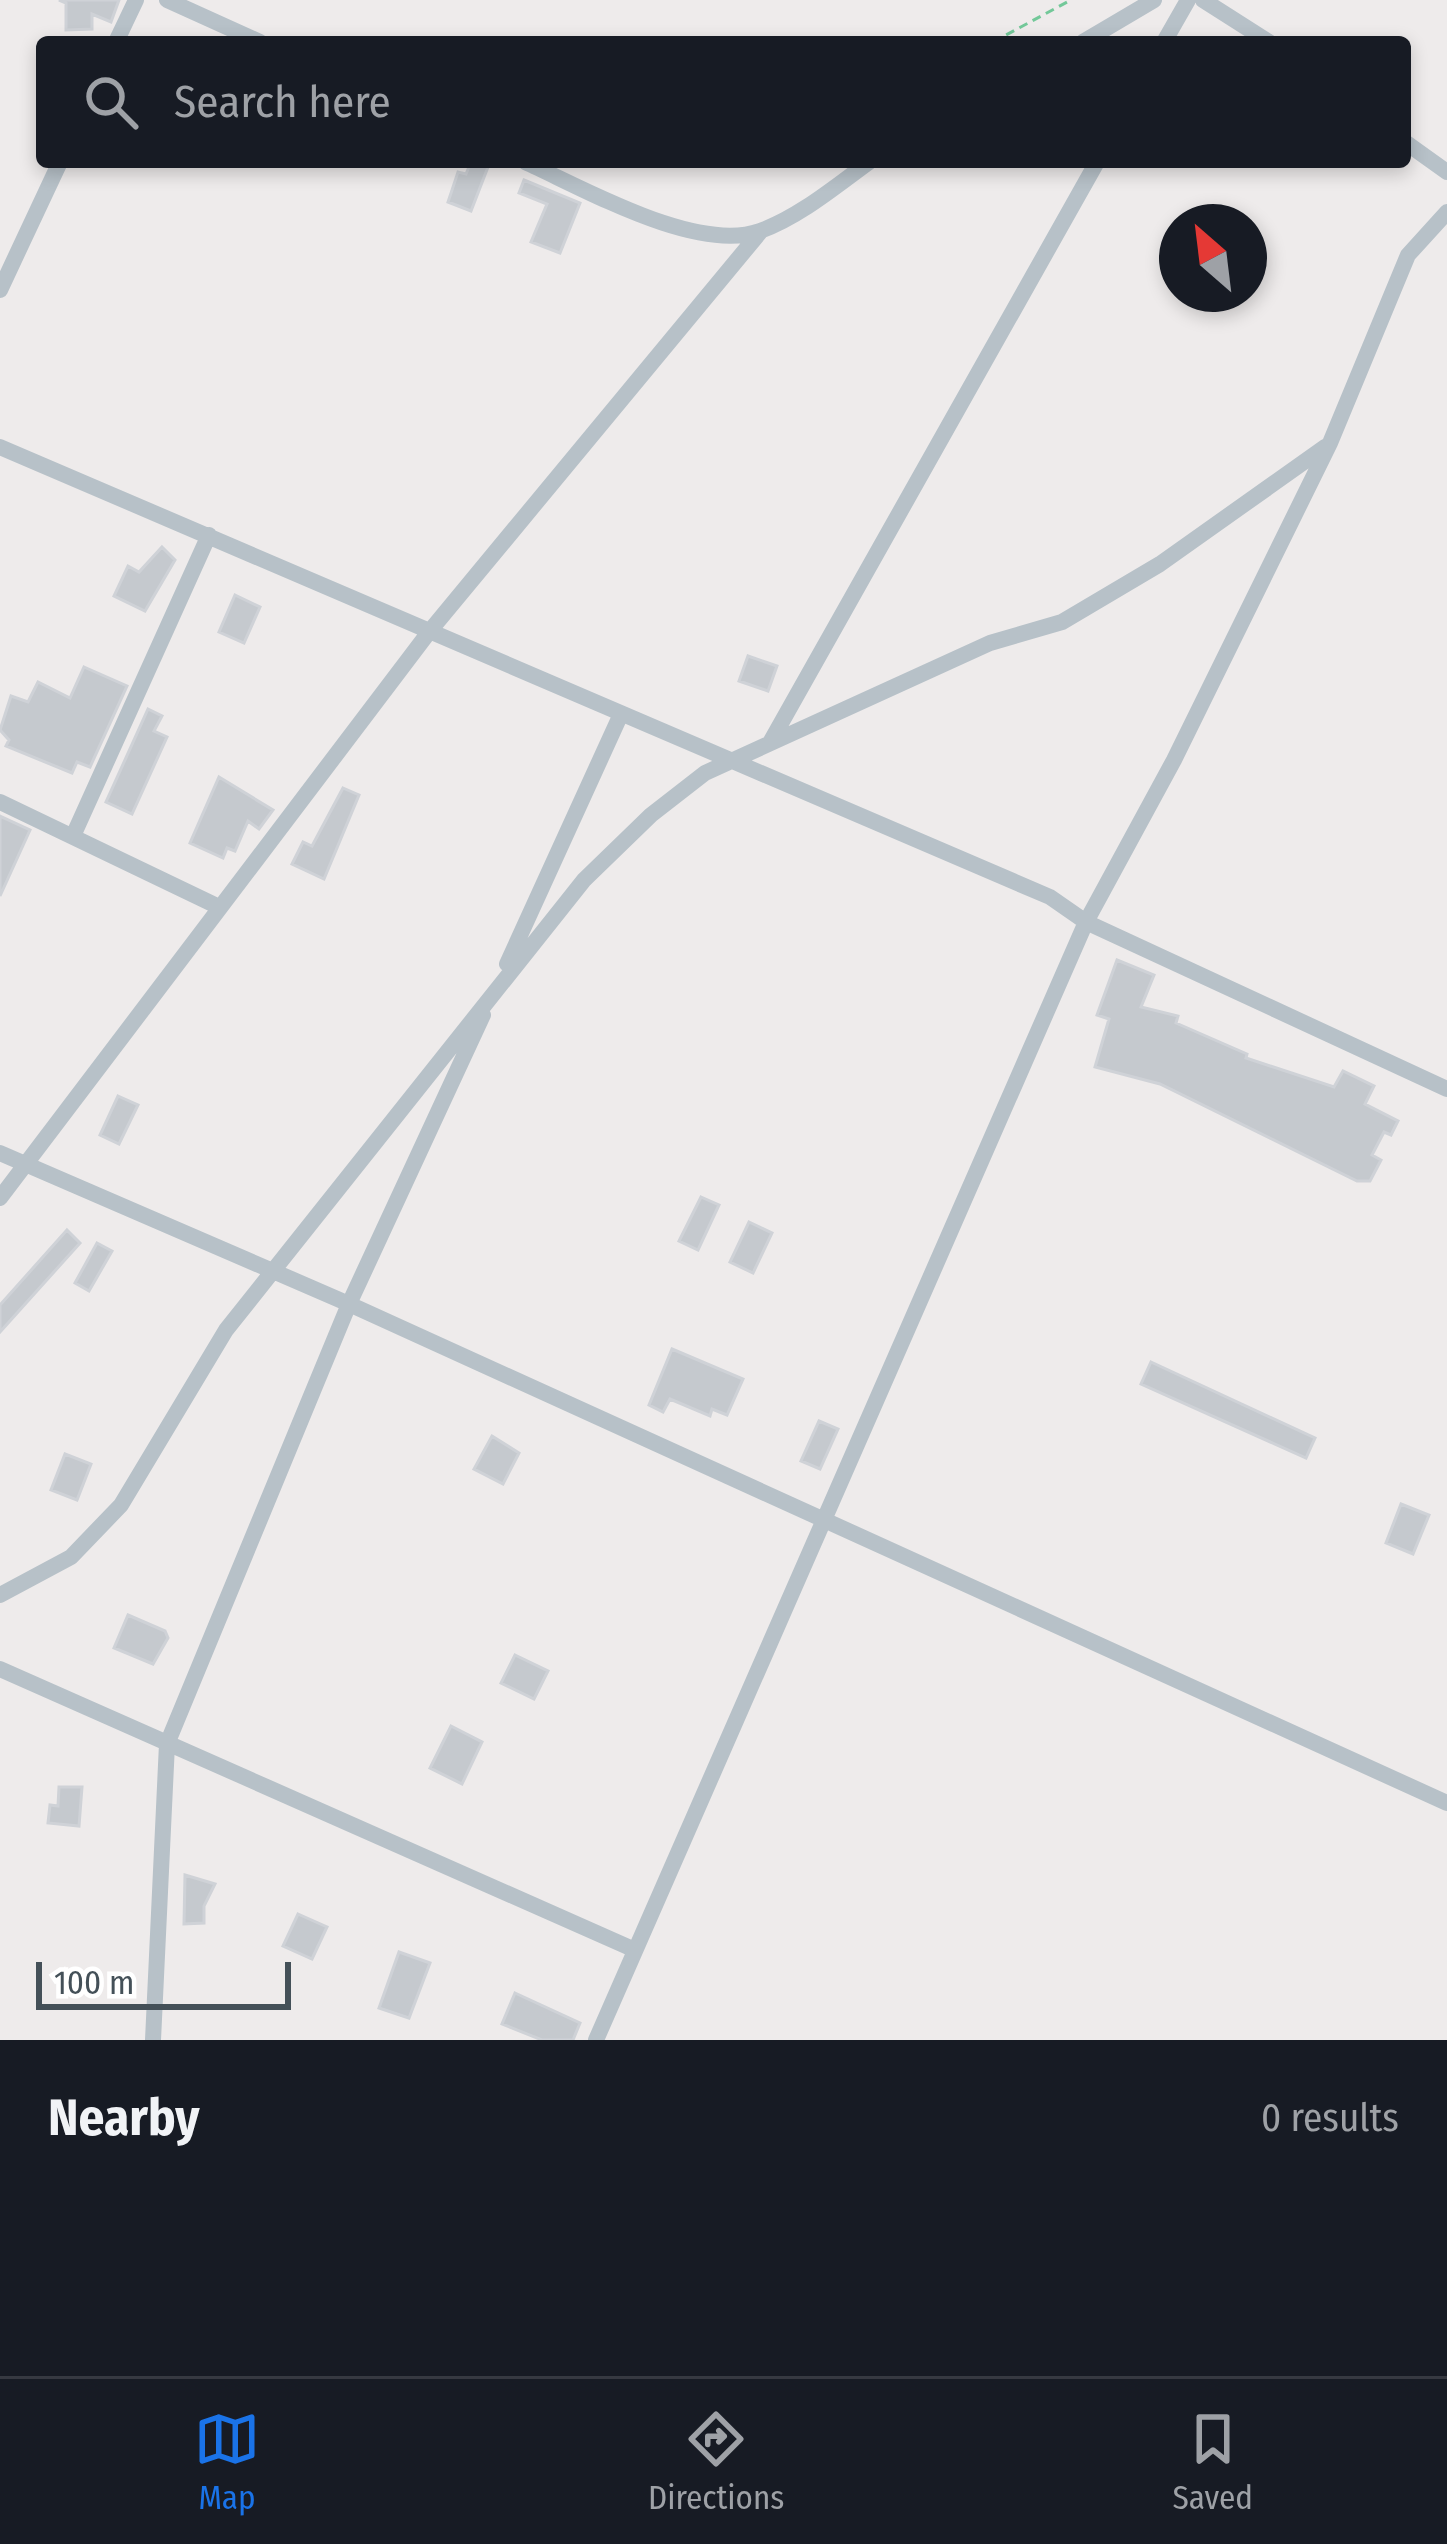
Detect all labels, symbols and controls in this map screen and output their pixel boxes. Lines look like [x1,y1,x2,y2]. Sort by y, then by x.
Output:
search box [36,36,1411,168]
icon: search [78,69,144,135]
text: Search here [174,75,391,129]
north arrow [1159,204,1267,312]
scale bar [36,1956,291,2009]
text: 100 m [54,1963,134,2003]
text: Nearby [48,2087,200,2149]
text: 0 results [1261,2095,1399,2141]
tab: Map [194,2406,260,2518]
tab: Directions [648,2406,784,2518]
tab: Saved [1172,2406,1253,2518]

